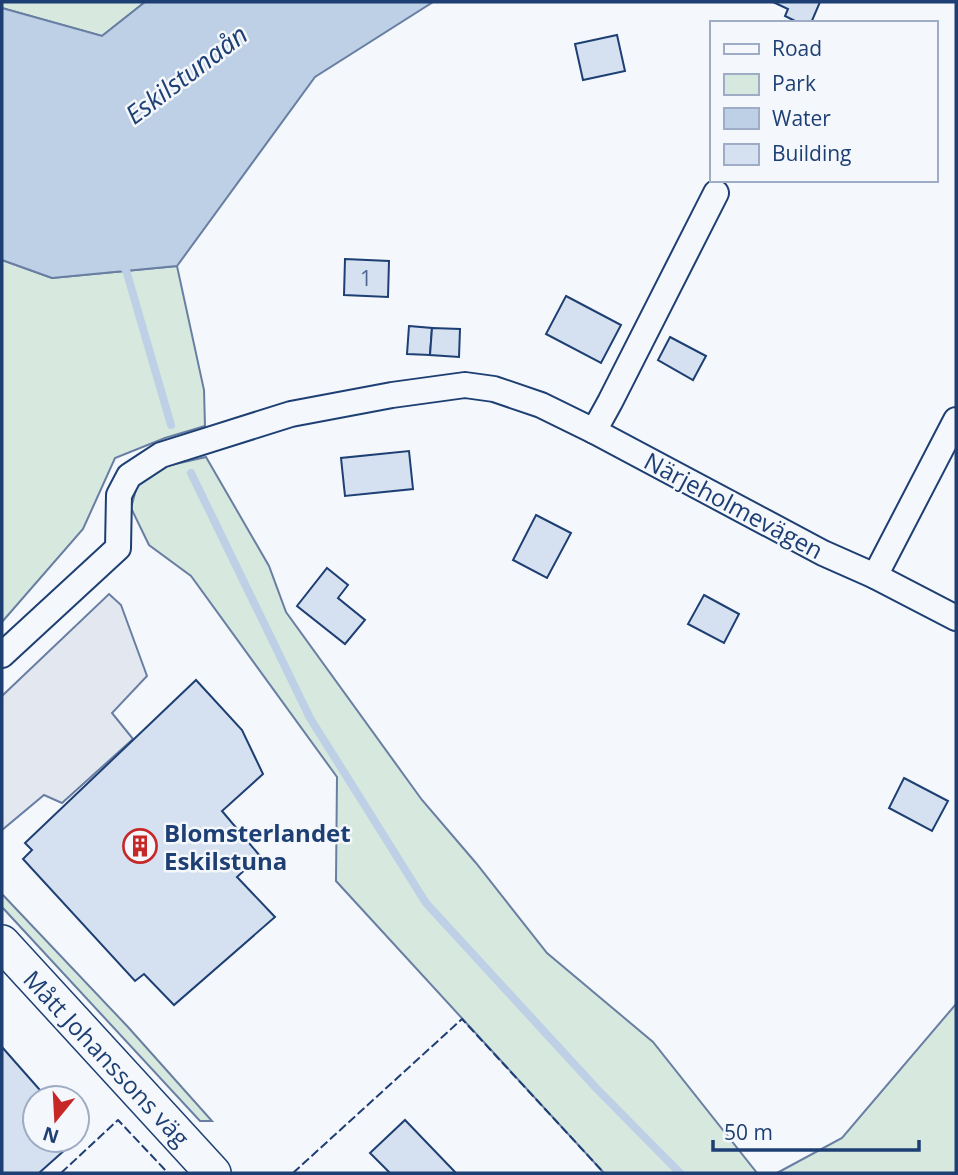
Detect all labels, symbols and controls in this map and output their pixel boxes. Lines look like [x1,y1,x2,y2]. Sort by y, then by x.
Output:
water label: Eskilstunaån [117,16,255,132]
legend [710,21,937,182]
text: Road [772,34,822,62]
text: Park [772,69,816,97]
text: Water [772,104,831,132]
text: Building [772,139,851,167]
house number: 1 [360,264,372,292]
street label: Närjeholmevägen [639,444,829,566]
place label: Blomsterlandet Eskilstuna [164,816,351,877]
building icon: Blomsterlandet Eskilstuna [121,827,159,865]
street label: Mått Johanssons väg [17,963,197,1153]
north arrow [21,1084,91,1154]
scale bar [713,1108,920,1152]
text: 50 m [724,1118,773,1146]
text: N [39,1120,62,1150]

